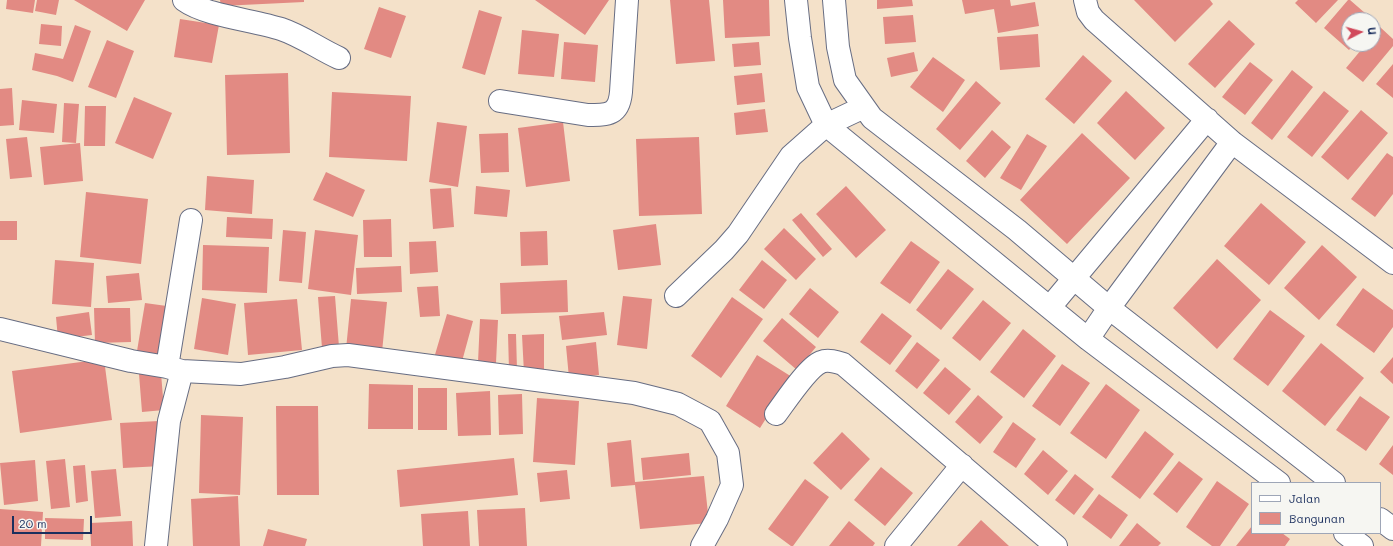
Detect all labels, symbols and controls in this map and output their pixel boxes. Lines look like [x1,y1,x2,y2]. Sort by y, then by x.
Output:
north arrow [1341,12,1381,52]
text: U [1365,26,1380,35]
legend [1251,482,1381,534]
text: Jalan [1289,490,1320,506]
scale bar [14,508,94,534]
text: Bangunan [1289,510,1345,526]
text: 20 m [19,515,47,531]

